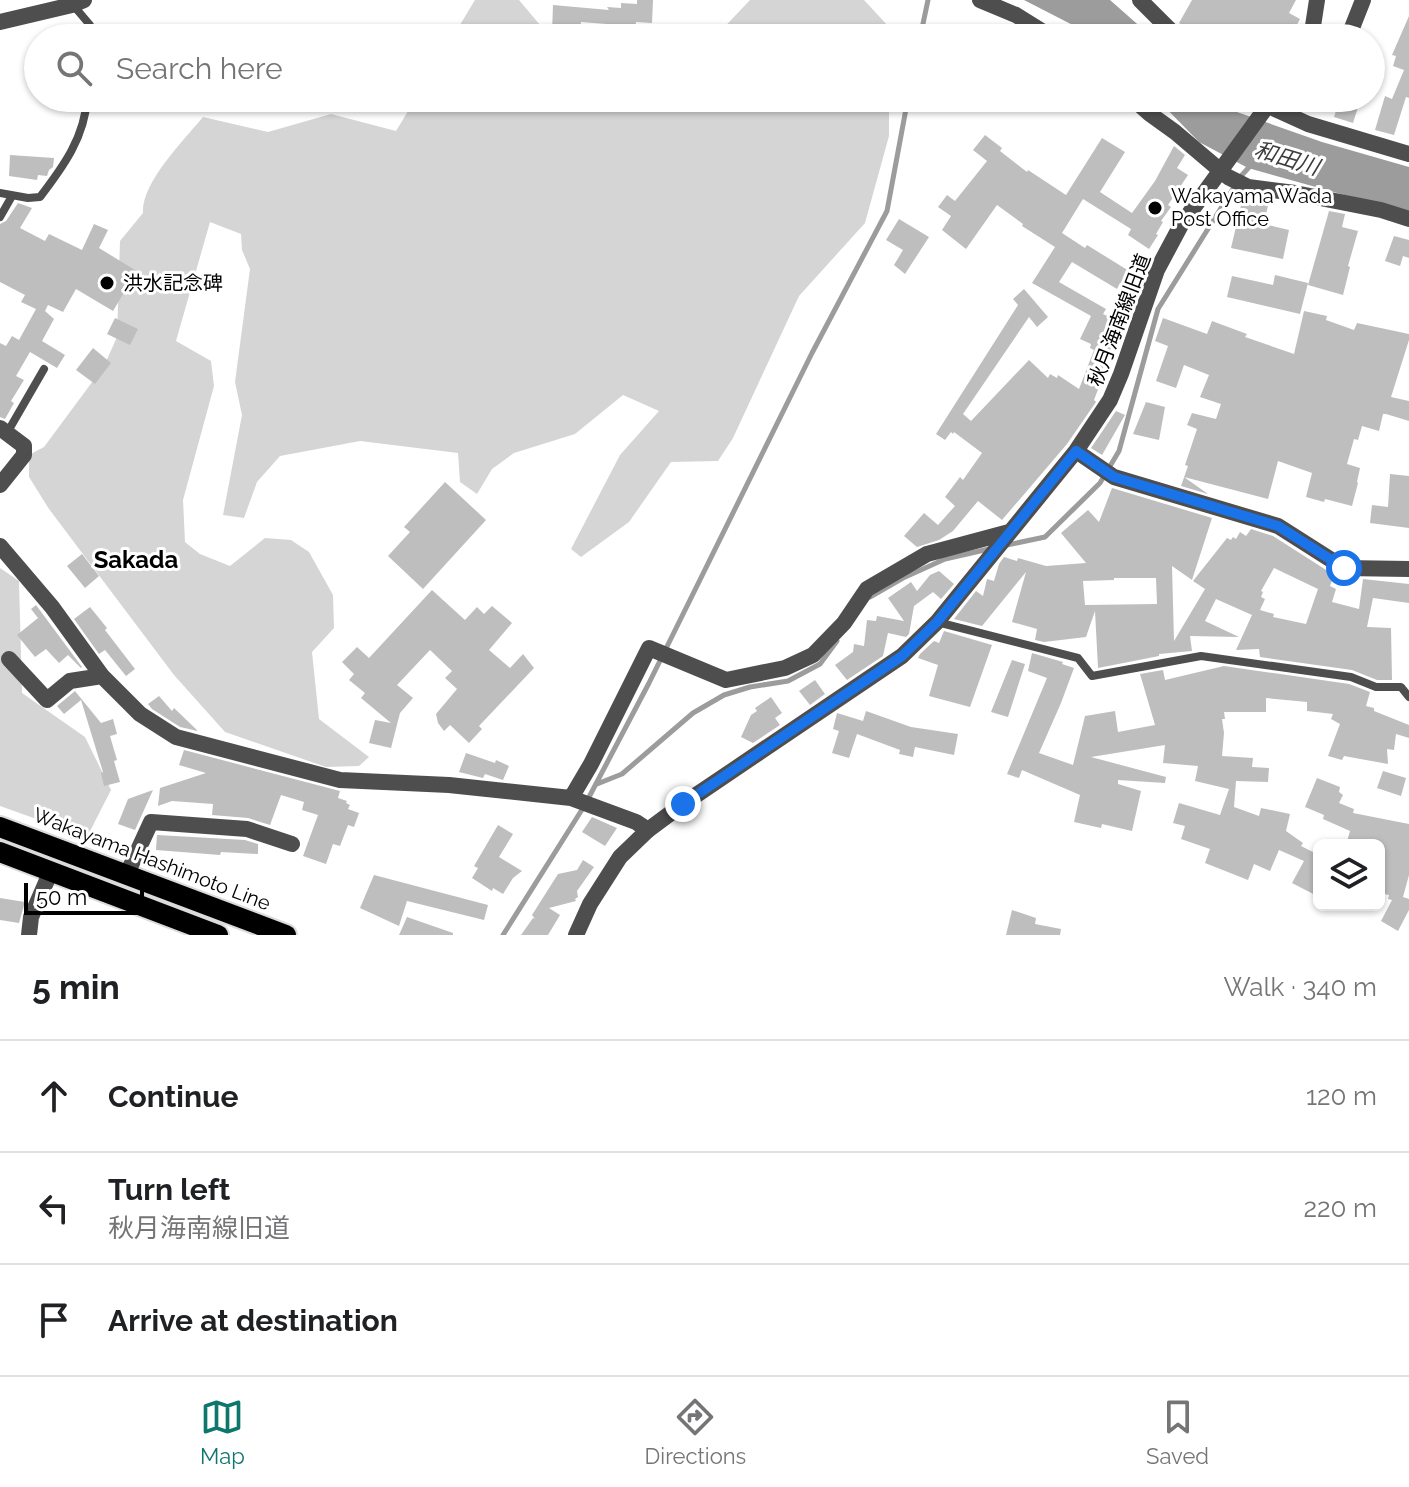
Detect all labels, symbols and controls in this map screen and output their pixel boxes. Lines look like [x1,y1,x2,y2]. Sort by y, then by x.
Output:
search box [24,24,1385,112]
icon: search [52,46,96,90]
text: Search here [116,51,283,86]
water label: 和田川 [1252,136,1324,181]
place label: Wakayama Wada Post Office [1171,184,1332,231]
marker: Wakayama Wada Post Office [1146,199,1164,217]
street label: 秋月海南線旧道 [1083,250,1155,390]
place label: 洪水記念碑 [123,271,223,295]
marker: 洪水記念碑 [98,274,116,292]
district label: Sakada [94,545,179,574]
route start [1326,550,1362,586]
route end [665,786,701,822]
street label: Wakayama Hashimoto Line [30,803,274,915]
map controls [1313,839,1385,911]
button: layers [1313,839,1385,911]
scale bar [24,879,144,915]
text: 50 m [36,884,87,910]
text: 5 min [32,967,120,1007]
text: Walk · 340 m [1223,972,1377,1002]
icon: ahead [32,1074,76,1118]
text: Continue [108,1079,239,1114]
text: 120 m [1306,1081,1377,1111]
text: Turn left [108,1172,230,1207]
icon: left [32,1186,76,1230]
text: 220 m [1303,1193,1377,1223]
text: 秋月海南線旧道 [108,1213,290,1243]
icon: arrive [32,1298,76,1342]
text: Arrive at destination [108,1303,398,1338]
tab: Map [200,1395,245,1469]
tab: Directions [645,1395,746,1469]
tab: Saved [1146,1395,1209,1469]

